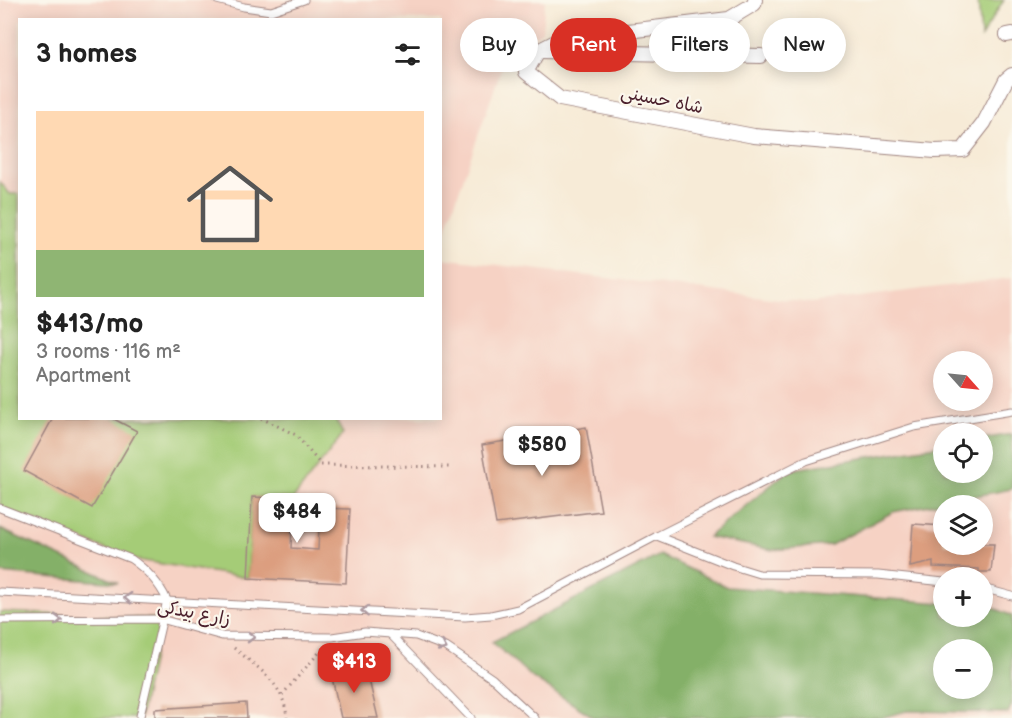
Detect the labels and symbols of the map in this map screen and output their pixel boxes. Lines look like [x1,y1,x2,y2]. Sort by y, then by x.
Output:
street label: شاه حسینی [619,82,705,118]
north arrow [933,351,993,411]
pin: $580 [506,426,578,477]
pin: $484 [261,493,333,544]
one-way arrow [124,592,133,605]
street label: زارع بیدکی [156,596,232,631]
one-way arrow [360,605,369,618]
one-way arrow [54,614,63,626]
one-way arrow [247,631,256,643]
one-way arrow [437,639,448,651]
pin: $413 [318,643,390,694]

